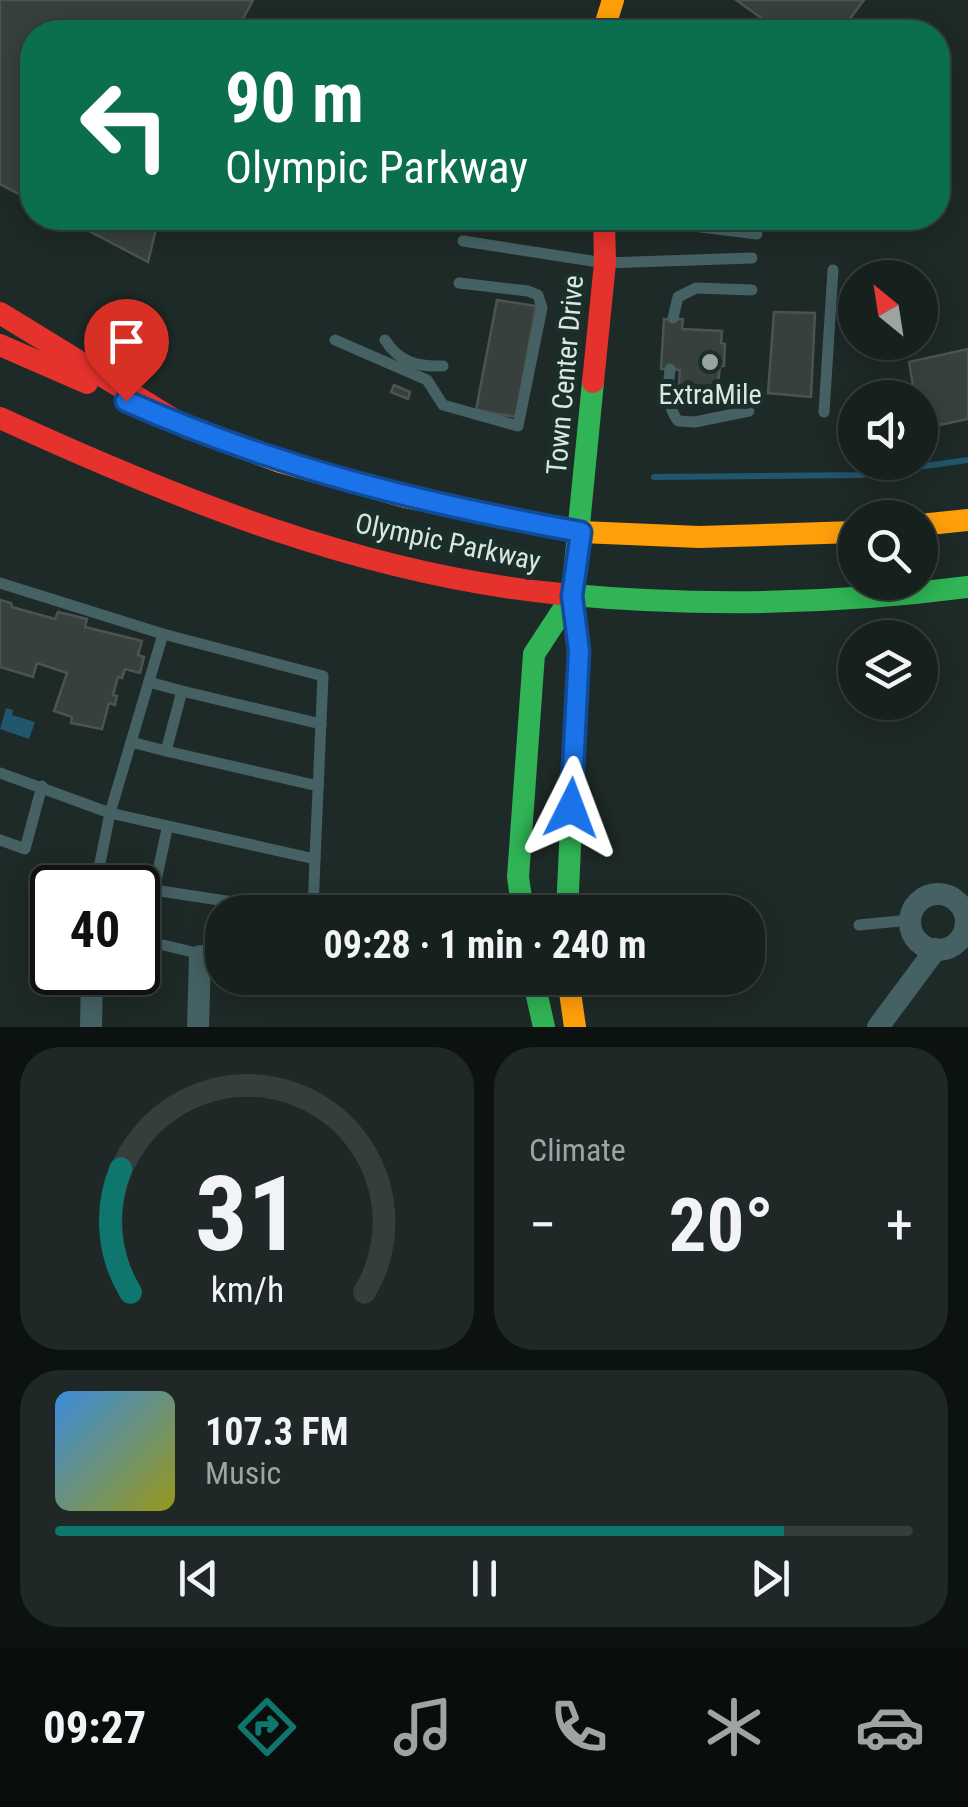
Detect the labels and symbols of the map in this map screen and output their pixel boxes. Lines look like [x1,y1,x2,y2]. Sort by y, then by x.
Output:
north arrow [838,260,938,360]
street label: Town Center Drive [540,274,590,476]
pin [84,299,169,402]
marker: ExtraMile [699,351,721,373]
place label: ExtraMile [658,378,762,411]
street label: Olympic Parkway [352,506,544,578]
position arrow [519,756,623,860]
speed limit sign: 40 [30,865,160,995]

